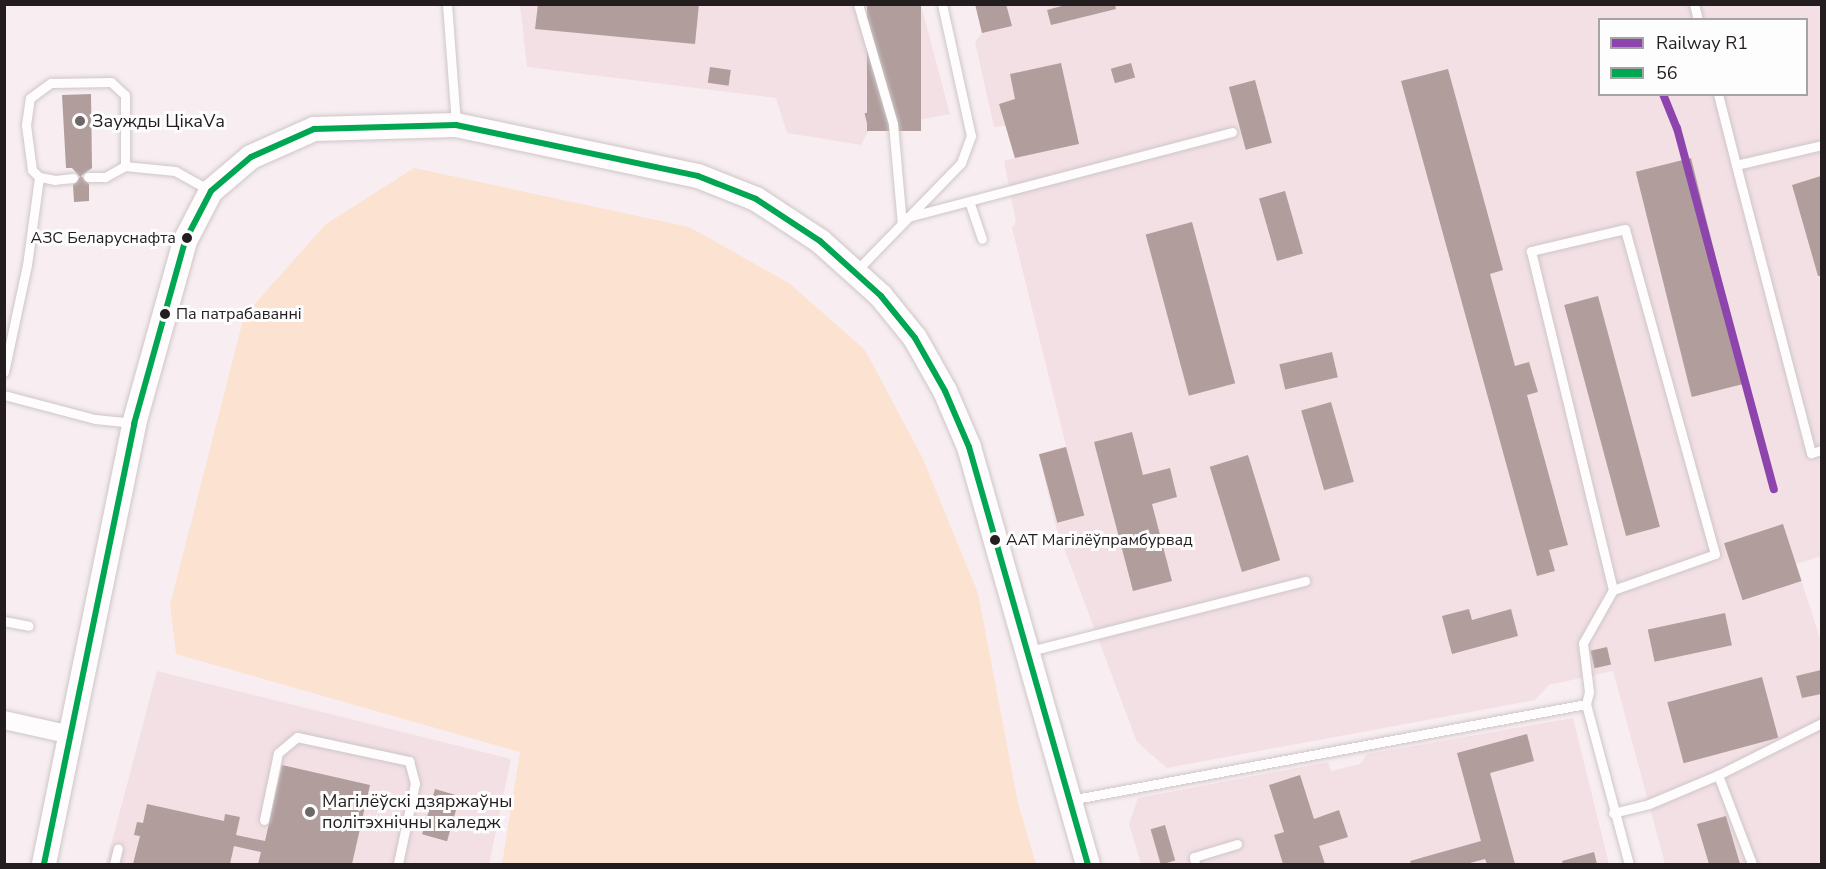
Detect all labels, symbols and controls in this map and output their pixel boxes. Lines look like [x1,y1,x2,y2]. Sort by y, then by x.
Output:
legend [1598,18,1808,96]
text: Railway R1 [1656,31,1748,55]
text: 56 [1656,61,1678,85]
place label: Заужды ЦікаVа [92,110,225,132]
marker: Заужды ЦікаVа [73,114,87,128]
place label: АЗС Беларуснафта [30,228,176,248]
marker: АЗС Беларуснафта [181,232,193,244]
place label: Па патрабаванні [176,304,302,324]
marker: Па патрабаванні [159,308,171,320]
place label: ААТ Магілёўпрамбурвад [1006,530,1193,550]
marker: ААТ Магілёўпрамбурвад [989,534,1001,546]
place label: Магілёўскі дзяржаўны політэхнічны каледж [322,791,512,834]
marker: Магілёўскі дзяржаўны політэхнічны каледж [303,805,317,819]

